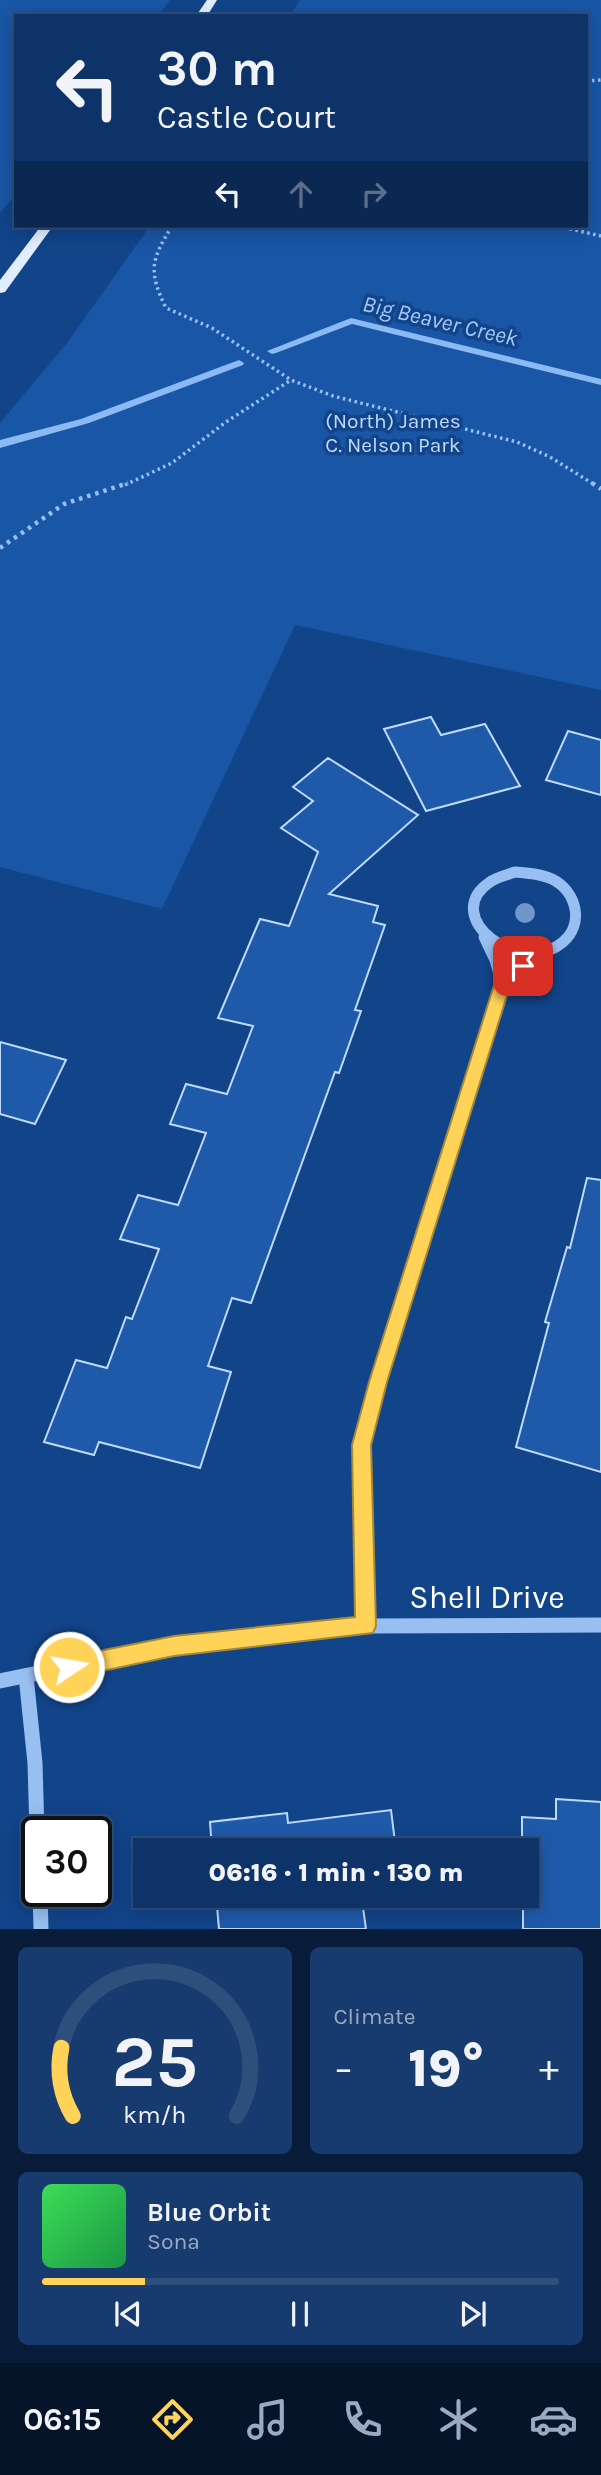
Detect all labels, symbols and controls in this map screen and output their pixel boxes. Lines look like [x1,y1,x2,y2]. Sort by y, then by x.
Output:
text: 30 m [157,40,277,97]
icon: left [42,42,133,133]
text: Castle Court [157,99,336,136]
icon: left [209,175,247,213]
icon: ahead [282,175,320,213]
icon: right [355,175,393,213]
water label: Big Beaver Creek [360,290,520,352]
park label: (North) James C. Nelson Park [325,409,461,457]
pin [493,936,553,996]
icon: arrive [504,947,542,985]
street label: Shell Drive [409,1579,565,1616]
position arrow [32,1630,106,1704]
speed limit sign: 30 [21,1816,112,1907]
text: 06:16 · 1 min · 130 m [209,1857,463,1888]
text: Climate [334,2003,416,2030]
text: 25 [112,2020,198,2105]
text: 19° [408,2038,484,2099]
text: − [334,2046,353,2091]
text: + [539,2046,559,2091]
text: km/h [123,2100,186,2129]
text: Blue Orbit [147,2197,271,2228]
text: Sona [147,2228,200,2255]
icon: previous [109,2295,147,2333]
icon: pause [281,2295,319,2333]
icon: next [454,2295,492,2333]
icon: directions [148,2395,197,2444]
icon: music [243,2395,292,2444]
icon: phone [338,2395,387,2444]
icon: climate [434,2395,483,2444]
icon: car [529,2395,578,2444]
text: 06:15 [23,2401,101,2438]

